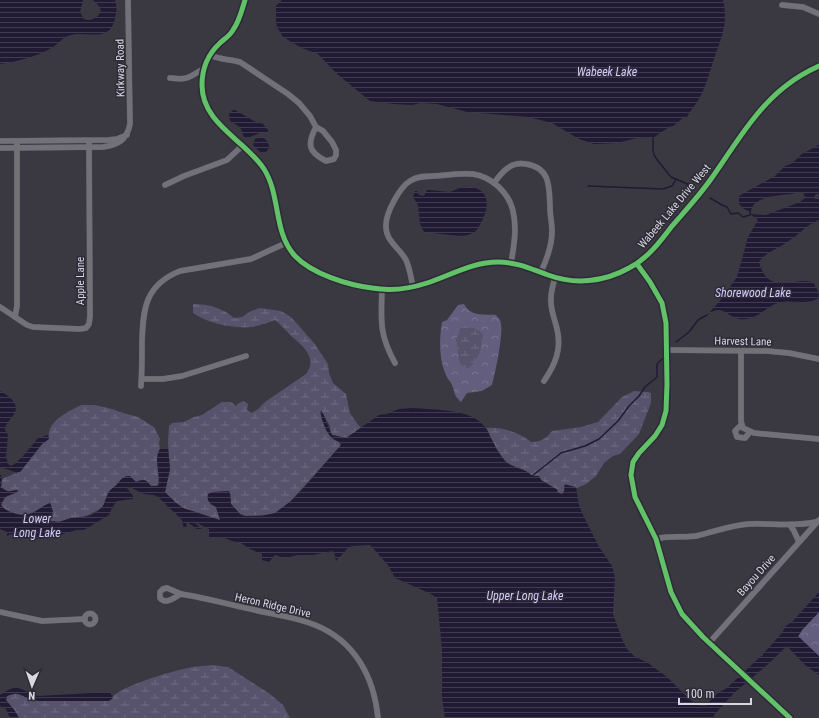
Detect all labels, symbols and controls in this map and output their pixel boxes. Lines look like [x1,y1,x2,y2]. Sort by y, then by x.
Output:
street label: Kirkway Road [113,39,128,97]
water label: Wabeek Lake [577,65,638,79]
street label: Wabeek Lake Drive West [635,162,713,251]
street label: Apple Lane [74,257,87,305]
water label: Shorewood Lake [715,286,791,300]
street label: Harvest Lane [714,335,772,348]
water label: Lower Long Lake [13,512,61,540]
street label: Bayou Drive [734,552,778,599]
water label: Upper Long Lake [487,589,564,603]
street label: Heron Ridge Drive [234,590,312,621]
north arrow [12,666,52,706]
scale bar [679,680,751,706]
text: 100 m [685,687,715,701]
text: N [28,689,35,702]

